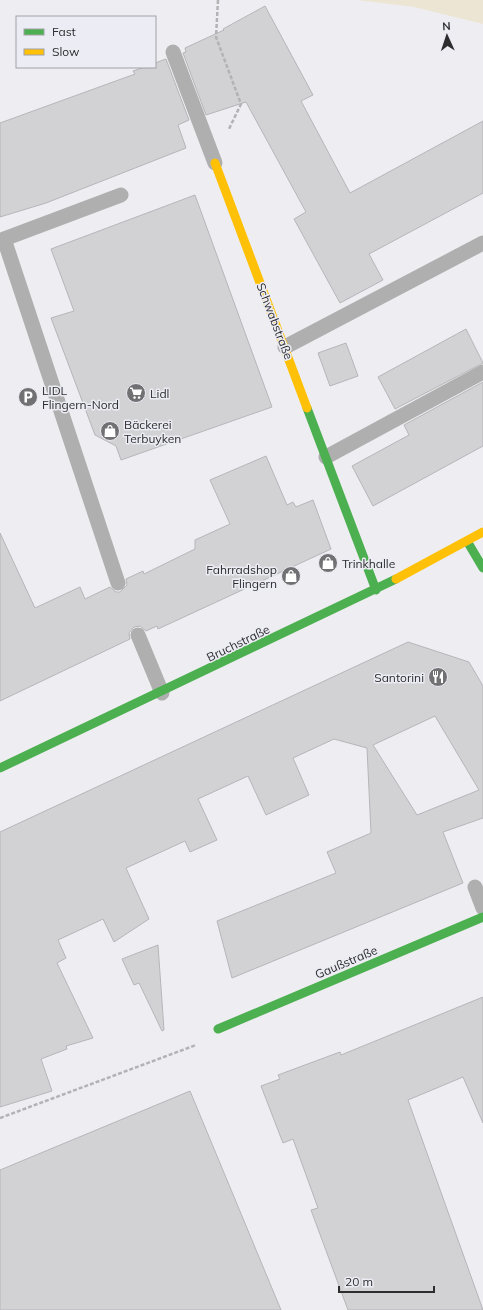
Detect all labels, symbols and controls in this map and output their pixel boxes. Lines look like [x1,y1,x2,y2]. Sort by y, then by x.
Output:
legend [16,16,156,68]
north arrow [427,16,467,56]
text: N [442,19,451,33]
text: Fast [52,24,76,39]
text: Slow [52,44,80,59]
street label: Schwabstraße [254,281,296,361]
supermarket icon: Lidl [125,382,147,404]
place label: LIDL Flingern-Nord [42,383,119,412]
parking icon: LIDL Flingern-Nord [17,386,39,408]
place label: Lidl [150,386,169,401]
place label: Bäckerei Terbuyken [124,417,181,446]
shop icon: Bäckerei Terbuyken [99,420,121,442]
shop icon: Trinkhalle [317,552,339,574]
place label: Trinkhalle [342,556,395,571]
place label: Fahrradshop Flingern [206,562,277,591]
shop icon: Fahrradshop Flingern [280,565,302,587]
street label: Bruchstraße [204,621,272,665]
restaurant icon: Santorini [427,666,449,688]
place label: Santorini [374,670,424,685]
street label: Gaußstraße [313,942,379,982]
scale bar [339,1268,434,1294]
text: 20 m [345,1274,373,1289]

